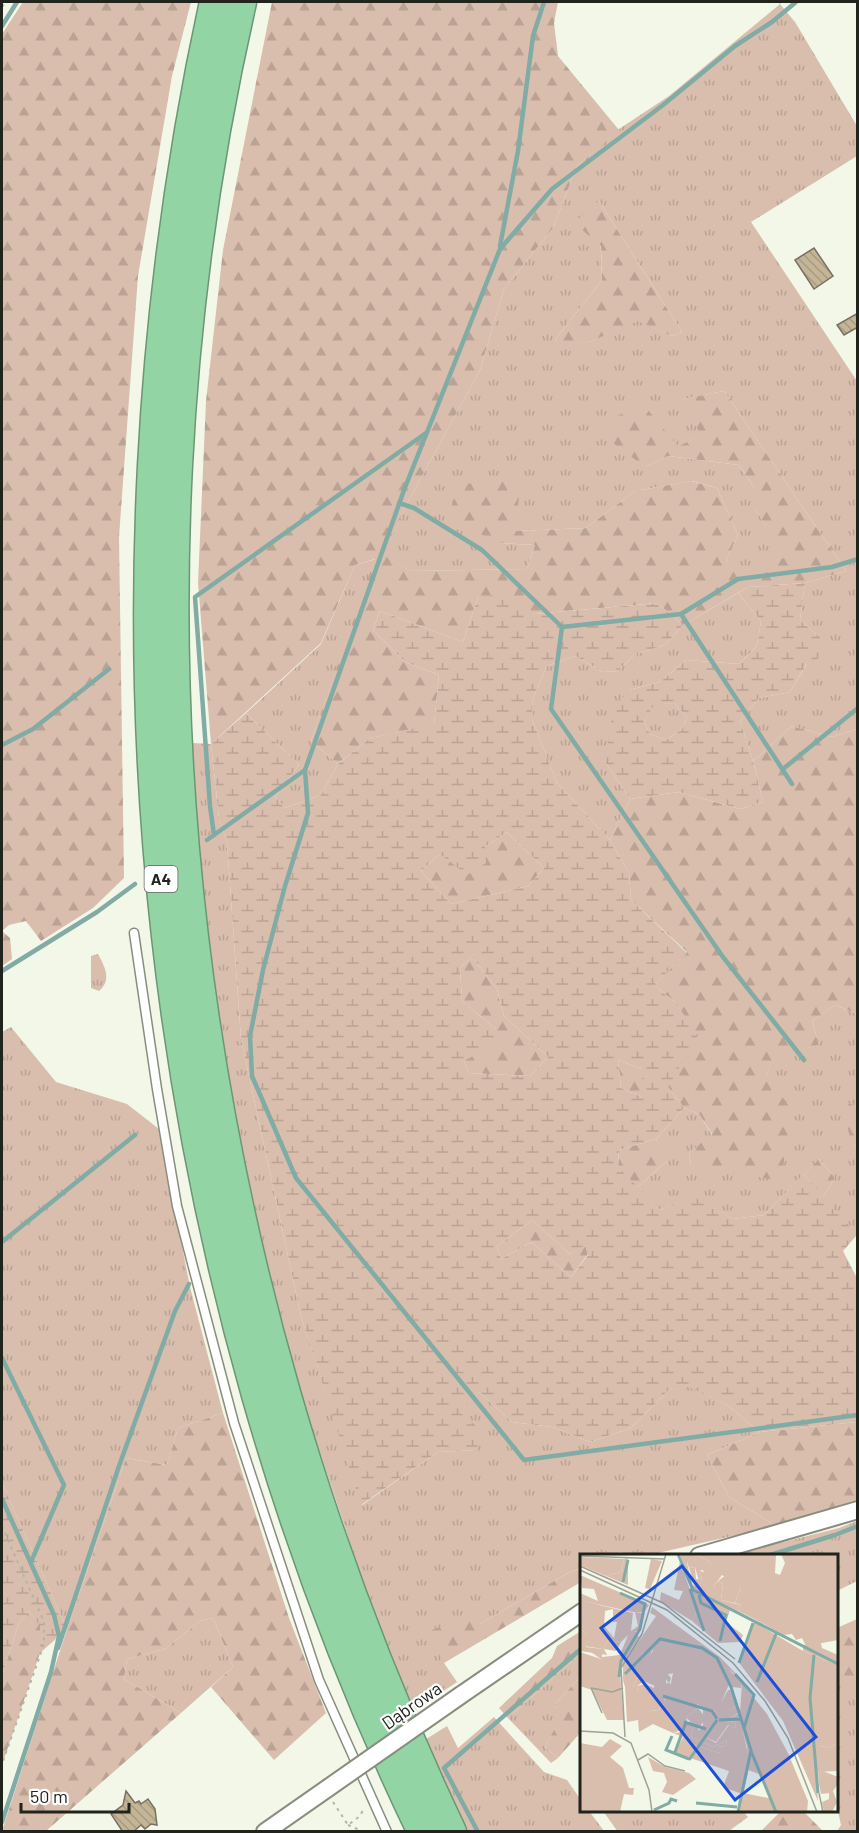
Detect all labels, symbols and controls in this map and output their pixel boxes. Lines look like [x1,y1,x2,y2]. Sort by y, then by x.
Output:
road number: A4 [144,866,178,892]
inset map [580,1554,838,1812]
street label: Dąbrowa [377,1677,446,1734]
scale bar [21,1776,129,1814]
text: 50 m [30,1785,68,1807]

